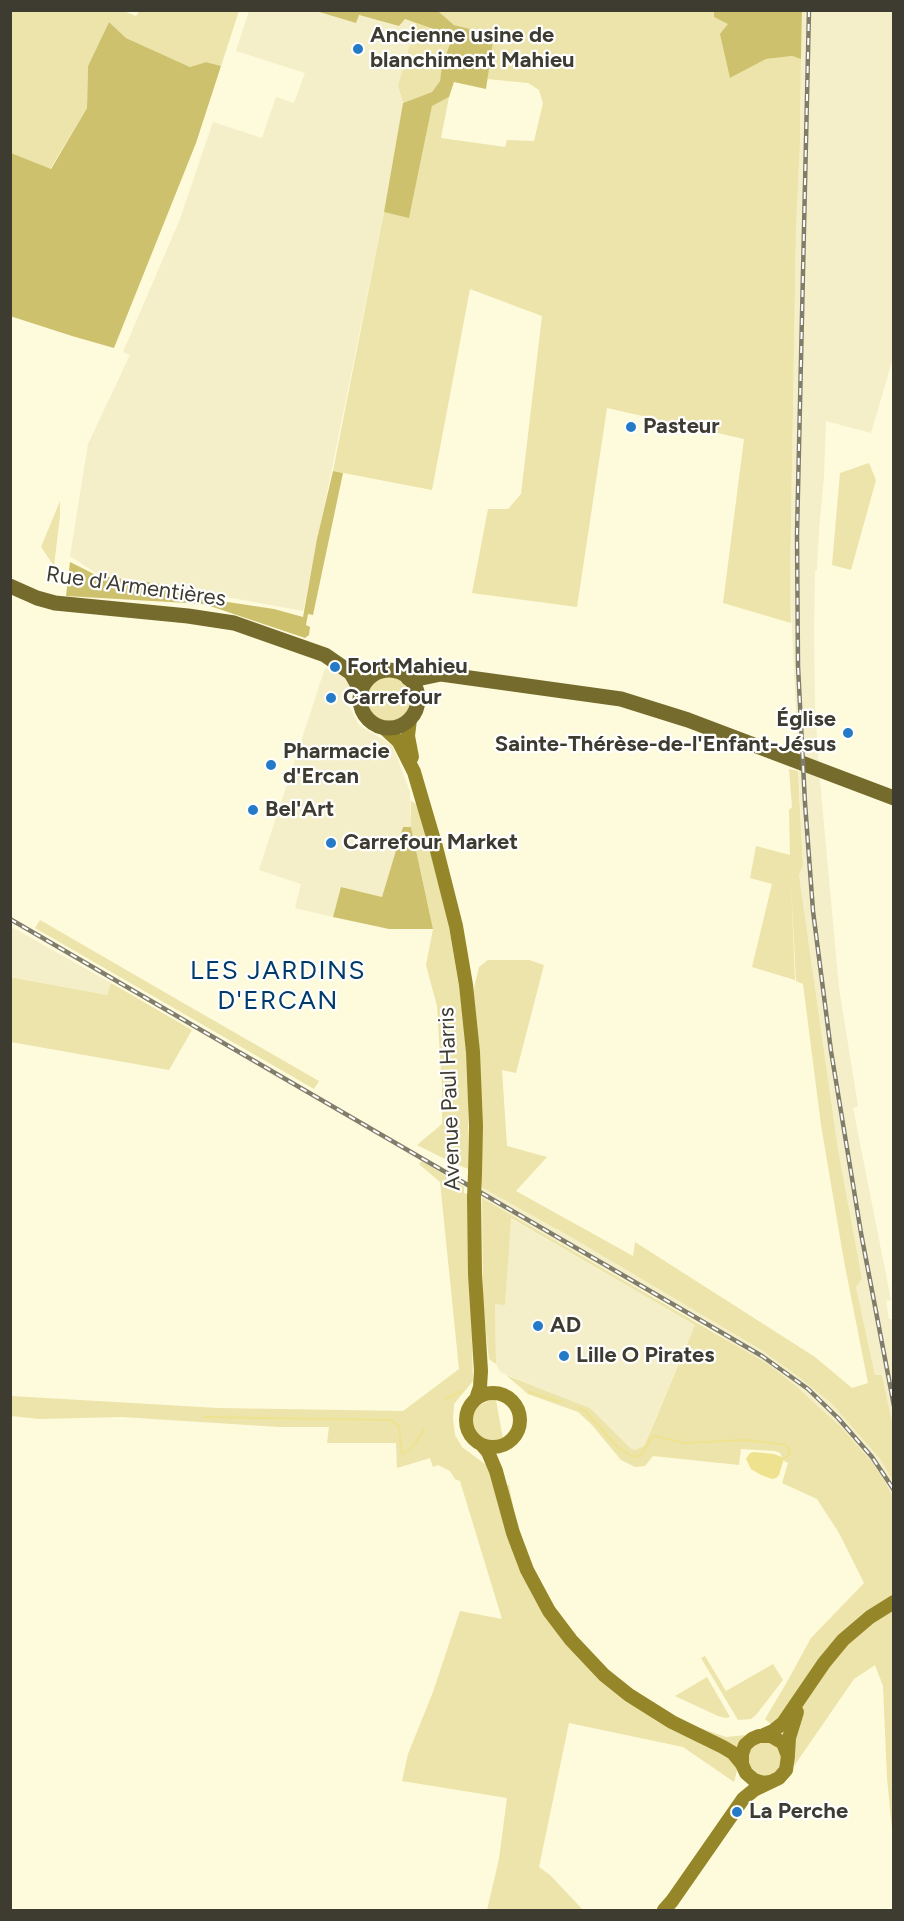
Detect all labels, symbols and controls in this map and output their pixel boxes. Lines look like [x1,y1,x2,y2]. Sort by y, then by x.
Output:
place label: Ancienne usine de blanchiment Mahieu [370,23,575,74]
marker: Ancienne usine de blanchiment Mahieu [351,42,365,56]
place label: Pasteur [643,414,720,440]
marker: Pasteur [624,420,638,434]
street label: Rue d'Armentières [44,561,228,613]
place label: Fort Mahieu [347,654,468,680]
marker: Fort Mahieu [328,660,342,674]
place label: Carrefour [343,685,442,711]
marker: Carrefour [324,691,338,705]
place label: Église Sainte-Thérèse-de-l'Enfant-Jésus [495,707,836,758]
marker: Église Sainte-Thérèse-de-l'Enfant-Jésus [841,726,855,740]
place label: Pharmacie d'Ercan [283,739,390,790]
marker: Pharmacie d'Ercan [264,758,278,772]
place label: Bel'Art [265,797,334,823]
marker: Bel'Art [246,803,260,817]
place label: Carrefour Market [343,830,518,856]
marker: Carrefour Market [324,836,338,850]
district label: LES JARDINS D'ERCAN [190,955,366,1017]
street label: Avenue Paul Harris [434,1007,466,1191]
place label: AD [550,1313,581,1339]
marker: AD [531,1319,545,1333]
place label: Lille O Pirates [576,1343,715,1369]
marker: Lille O Pirates [557,1349,571,1363]
place label: La Perche [749,1799,848,1825]
marker: La Perche [730,1805,744,1819]

